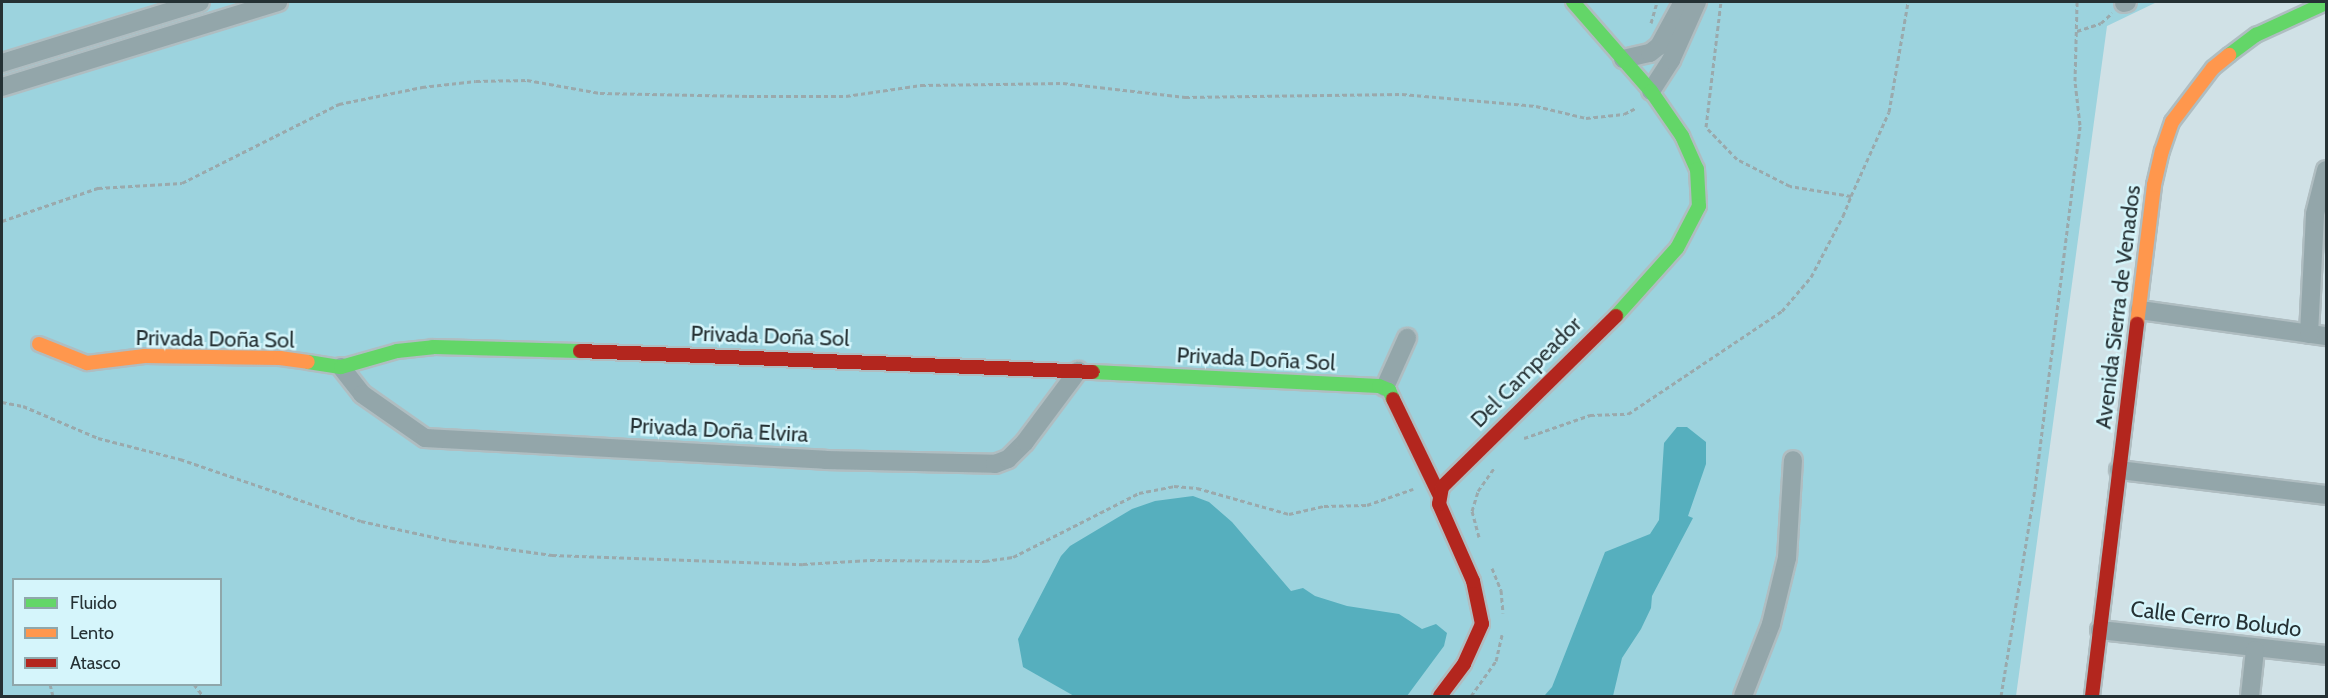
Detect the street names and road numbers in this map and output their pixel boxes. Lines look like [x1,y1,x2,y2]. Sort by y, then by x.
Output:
street label: Avenida Sierra de Venados [2090,184,2146,430]
street label: Del Campeador [1465,311,1587,433]
street label: Privada Doña Sol [690,320,850,352]
street label: Privada Doña Sol [135,324,295,354]
street label: Privada Doña Sol [1176,342,1336,376]
street label: Privada Doña Elvira [629,412,809,448]
street label: Calle Cerro Boludo [2129,595,2303,643]

